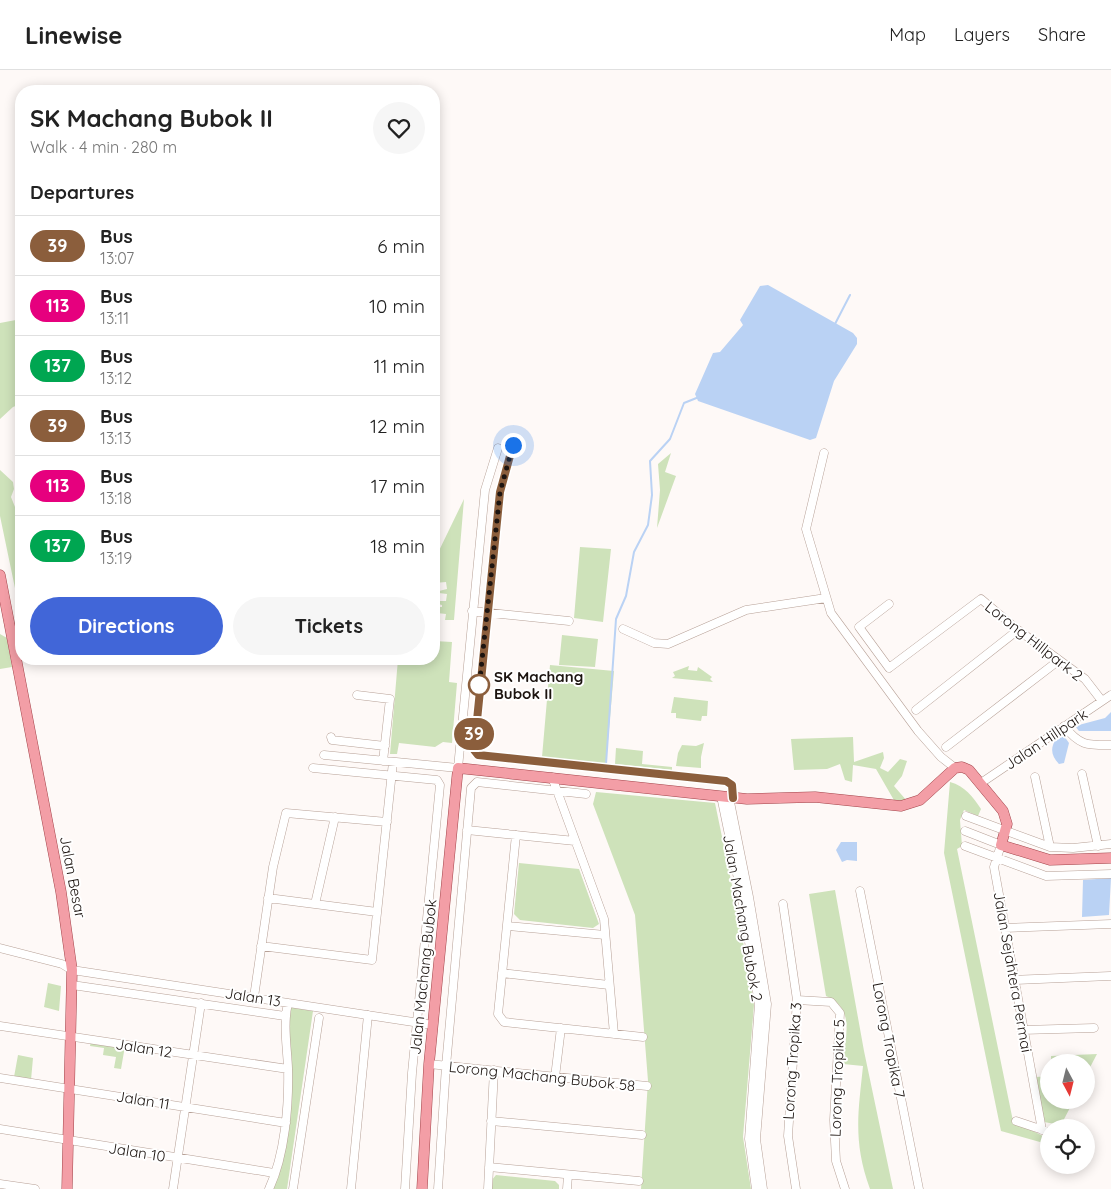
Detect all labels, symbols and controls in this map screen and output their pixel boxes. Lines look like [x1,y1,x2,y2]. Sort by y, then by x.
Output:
text: Linewise [25,20,122,50]
text: Map [889,23,926,46]
text: Layers [954,23,1010,46]
text: Share [1038,23,1086,46]
button: heart [373,102,425,154]
text: SK Machang Bubok II [30,103,273,133]
text: Walk · 4 min · 280 m [30,137,177,157]
text: Departures [30,180,134,204]
text: Bus [100,224,133,248]
text: 39 [48,234,67,257]
text: 6 min [377,234,425,258]
text: 13:07 [100,248,134,268]
text: Bus [100,284,133,308]
text: 113 [46,294,69,317]
text: 10 min [369,294,425,318]
text: 13:11 [100,308,129,328]
text: Bus [100,344,133,368]
text: 137 [44,354,71,377]
text: 11 min [373,354,425,378]
text: 13:12 [100,368,132,388]
text: Bus [100,404,133,428]
text: 39 [48,414,67,437]
text: 12 min [370,414,425,438]
text: 13:13 [100,428,132,448]
your location [501,433,526,458]
text: Bus [100,464,133,488]
text: 113 [46,474,69,497]
text: 17 min [371,474,425,498]
text: 13:18 [100,488,132,508]
text: Bus [100,524,133,548]
text: 137 [44,534,71,557]
text: 18 min [370,534,425,558]
text: 13:19 [100,548,132,568]
button: Directions [30,597,223,655]
button: Tickets [233,597,425,655]
street label: Lorong Hillpark 2 [981,597,1087,685]
place label: SK Machang Bubok II [494,667,583,703]
marker: SK Machang Bubok II [468,674,490,696]
street label: Jalan Hillpark [1001,704,1091,774]
line badge: 39 [452,718,496,750]
text: 39 [464,722,484,745]
street label: Jalan Machang Bubok 2 [719,833,767,1003]
street label: Jalan Besar [56,834,90,920]
street label: Jalan Sejahtera Permai [990,890,1036,1054]
street label: Jalan Machang Bubok [405,898,441,1056]
street label: Lorong Tropika 7 [868,981,910,1100]
street label: Jalan 13 [224,983,282,1011]
street label: Lorong Tropika 3 [778,1002,806,1120]
street label: Lorong Tropika 5 [825,1019,849,1137]
street label: Jalan 12 [114,1034,174,1062]
north arrow [1040,1054,1095,1109]
map controls [1040,1054,1095,1174]
street label: Lorong Machang Bubok 58 [448,1057,636,1095]
street label: Jalan 11 [115,1086,171,1114]
button: locate [1040,1119,1095,1174]
street label: Jalan 10 [107,1138,167,1166]

